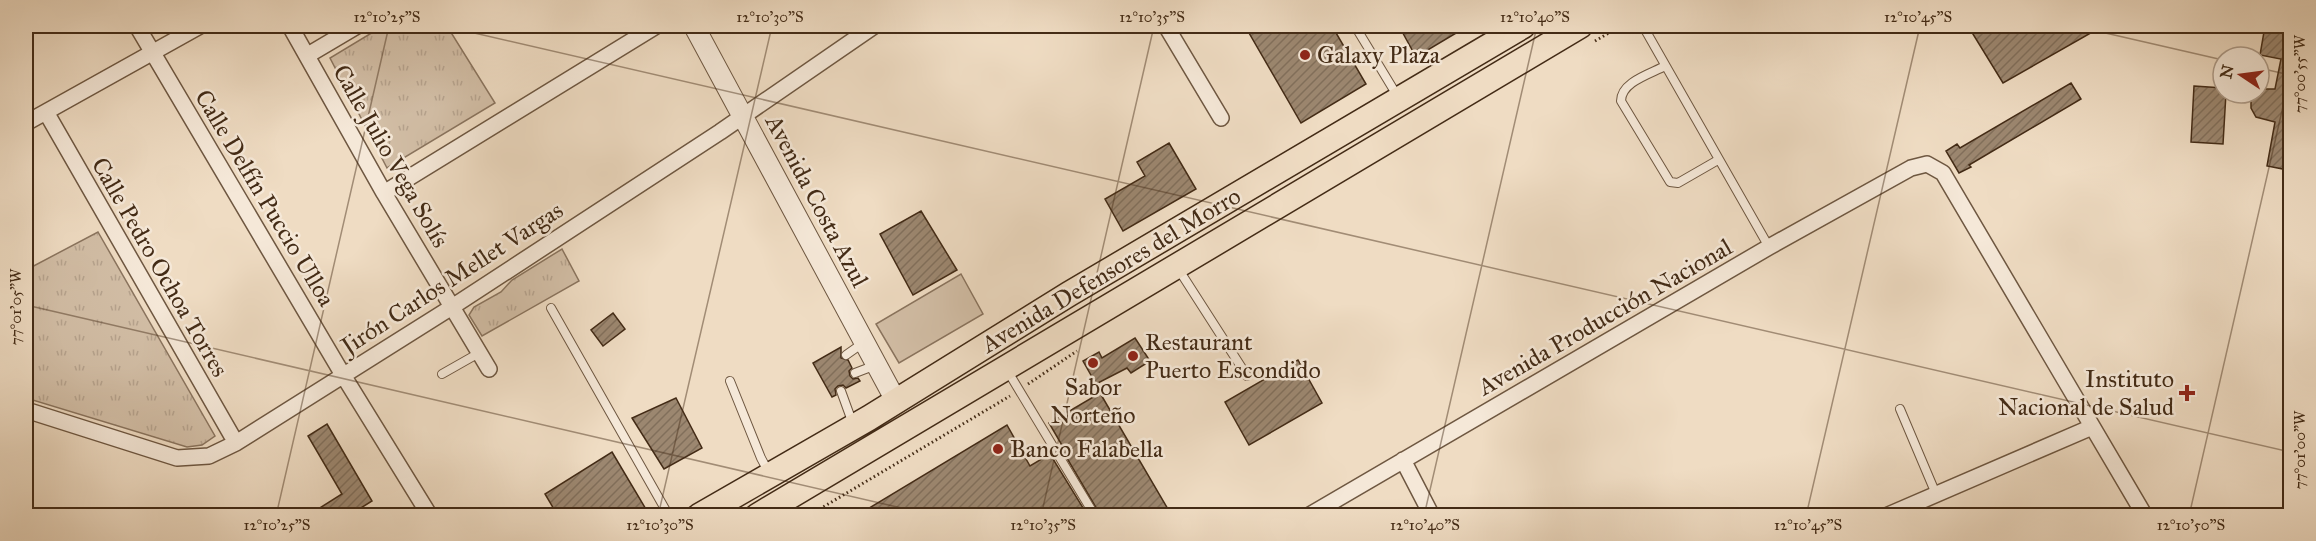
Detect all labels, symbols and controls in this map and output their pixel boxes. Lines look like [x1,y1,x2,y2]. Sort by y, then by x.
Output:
text: 12°10'25"S [354,8,420,26]
text: 12°10'30"S [736,8,804,26]
text: 12°10'35"S [1119,8,1185,26]
text: 12°10'40"S [1500,8,1570,26]
text: 12°10'45"S [1884,8,1952,26]
text: 77°00'55"W [2291,34,2309,113]
place label: Galaxy Plaza [1317,40,1441,70]
north arrow [2211,45,2271,105]
marker: Galaxy Plaza [1298,48,1312,62]
street label: Calle Julio Vega Solís [326,59,456,253]
text: N [2216,63,2238,80]
street label: Calle Delfín Puccio Ulloa [188,84,342,313]
street label: Avenida Costa Azul [758,109,875,293]
street label: Calle Pedro Ochoa Torres [85,152,235,382]
street label: Avenida Defensores del Morro [975,181,1246,360]
street label: Jirón Carlos Mellet Vargas [333,195,569,363]
street label: Avenida Producción Nacional [1472,232,1738,403]
text: 77°01'05"W [7,268,25,345]
place label: Restaurant Puerto Escondido [1145,327,1321,385]
marker: Restaurant Puerto Escondido [1126,349,1140,363]
marker: Sabor Norteño [1086,356,1100,370]
place label: Instituto Nacional de Salud [1998,364,2174,422]
place label: Sabor Norteño [1051,372,1135,430]
marker: Instituto Nacional de Salud [2178,384,2196,402]
text: 77°01'00"W [2291,410,2309,489]
place label: Banco Falabella [1010,434,1164,464]
marker: Banco Falabella [991,442,1005,456]
text: 12°10'25"S [244,516,310,534]
text: 12°10'30"S [626,516,694,534]
text: 12°10'35"S [1010,516,1076,534]
text: 12°10'40"S [1390,516,1460,534]
text: 12°10'45"S [1774,516,1842,534]
text: 12°10'50"S [2157,516,2225,534]

